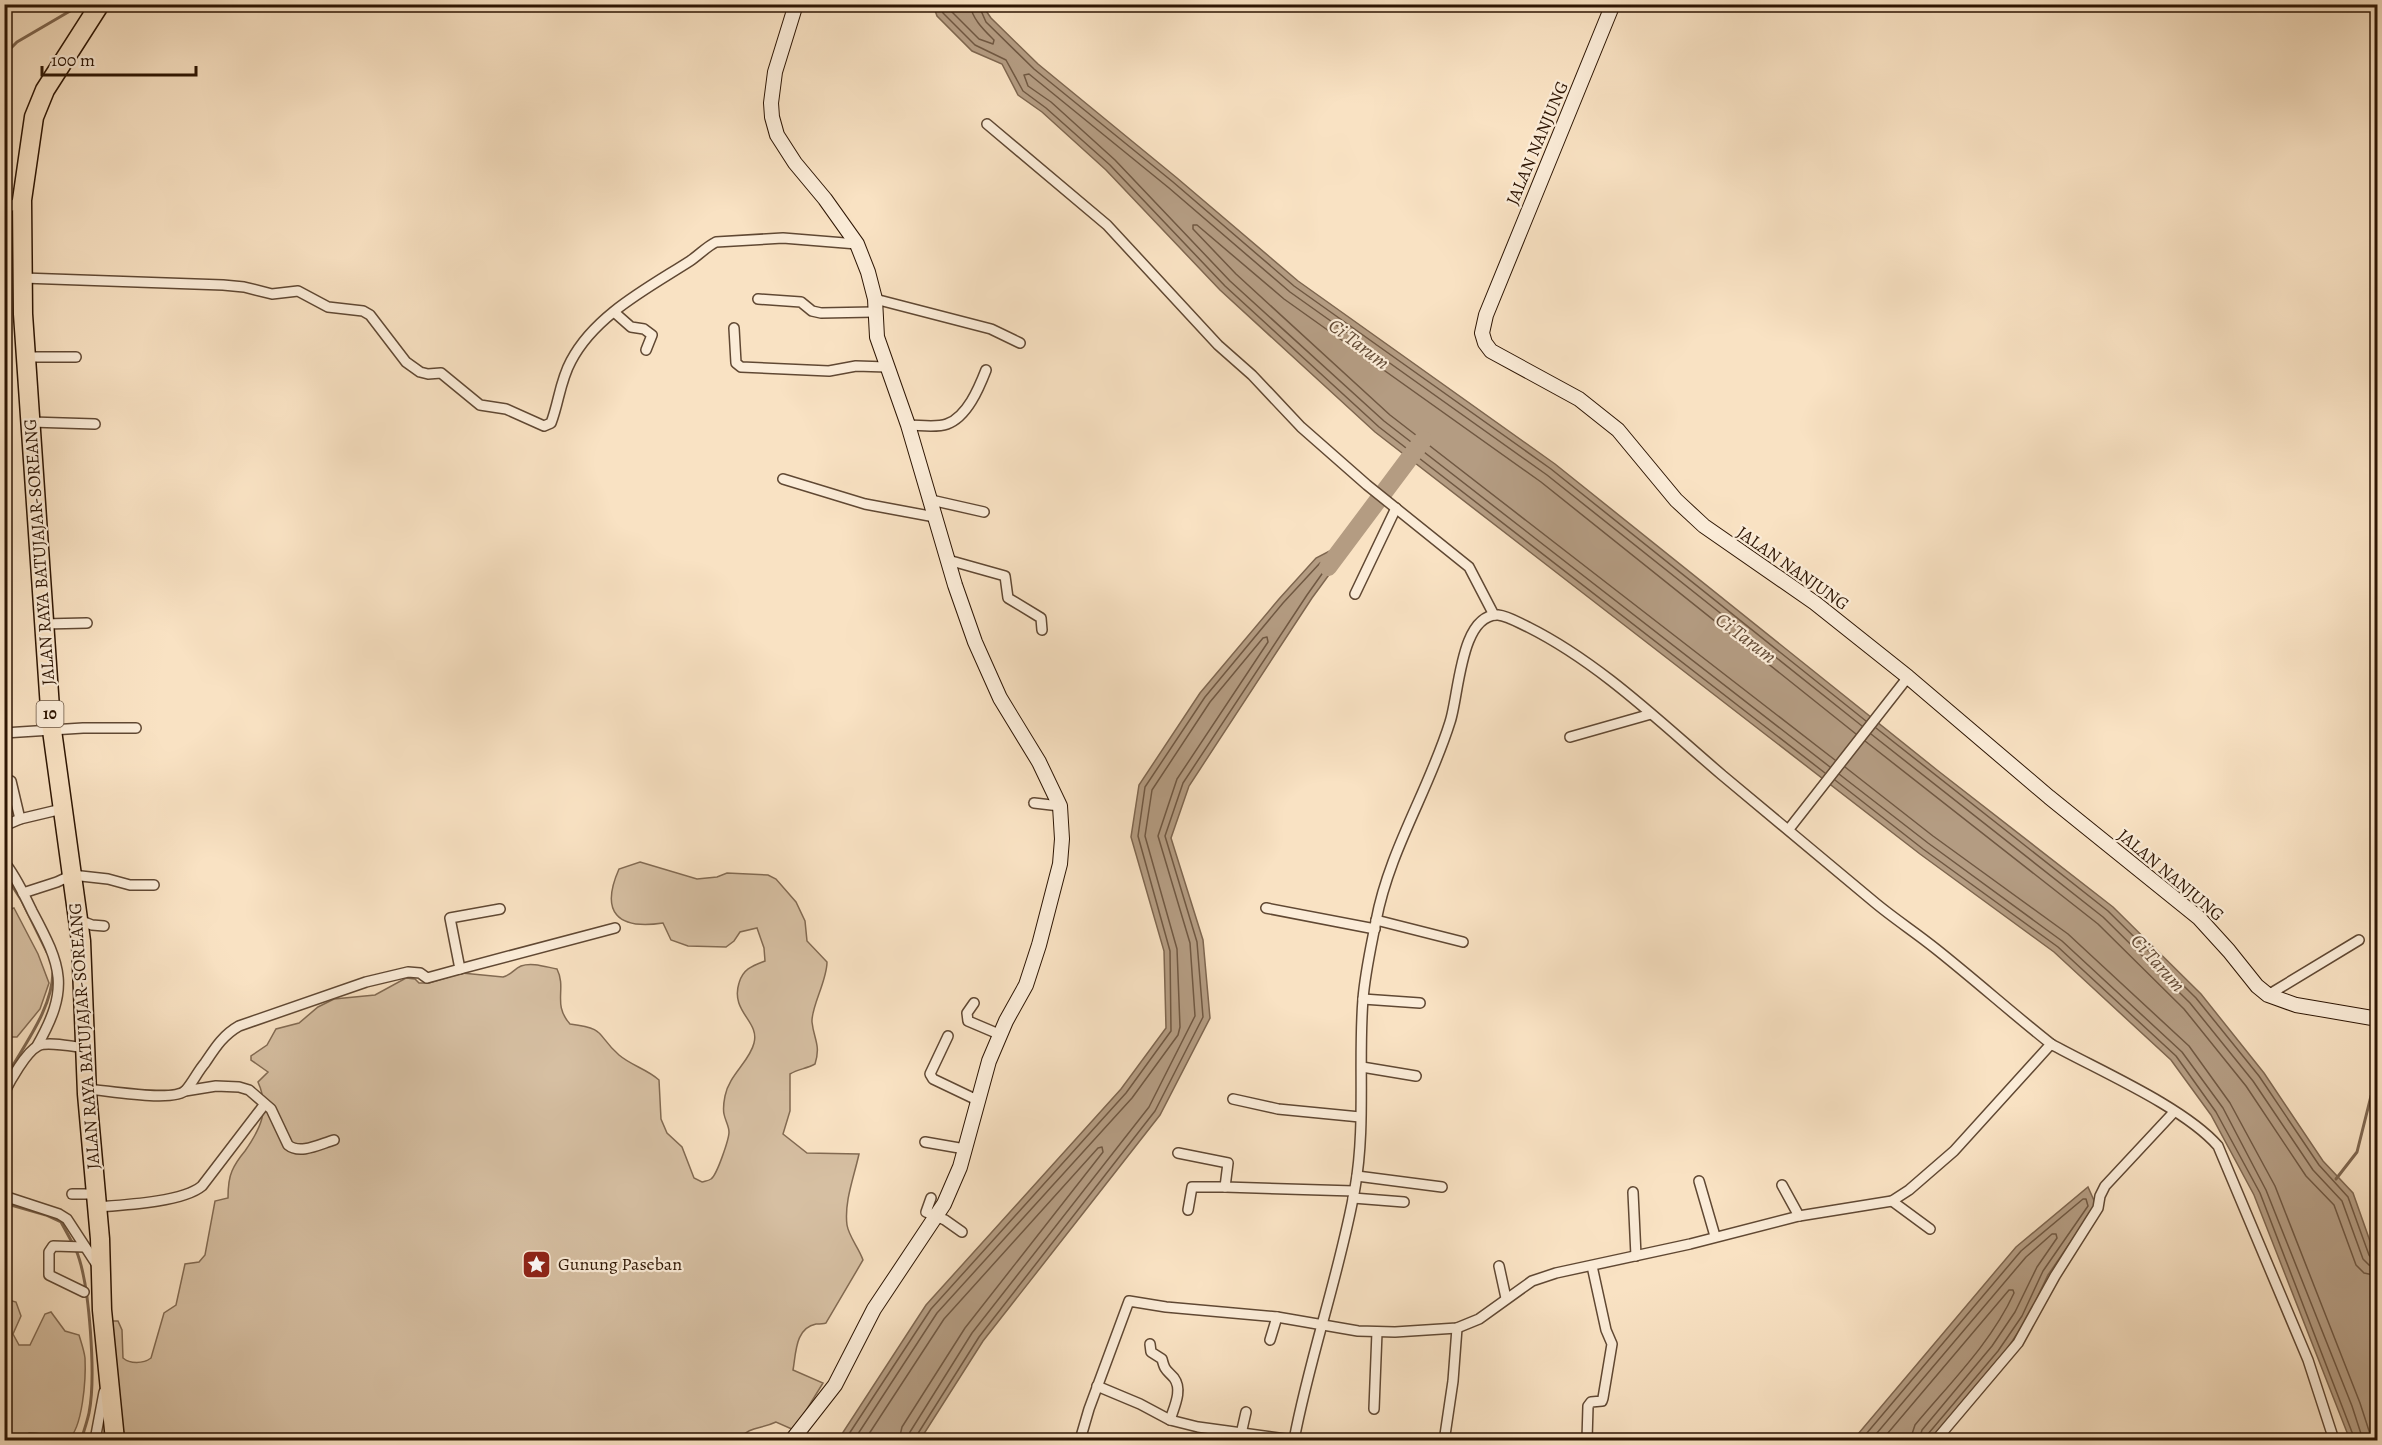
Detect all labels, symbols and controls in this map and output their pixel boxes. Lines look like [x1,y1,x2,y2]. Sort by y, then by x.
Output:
scale bar [42,39,196,77]
text: 100 m [51,48,95,72]
street label: JALAN NANJUNG [1500,78,1574,208]
water label: Ci Tarum [1323,312,1395,376]
street label: JALAN RAYA BATUJAJAR-SOREANG [18,418,60,686]
street label: JALAN NANJUNG [1732,520,1854,616]
water label: Ci Tarum [1710,606,1782,670]
road number: 10 [36,701,64,727]
street label: JALAN NANJUNG [2113,823,2229,927]
street label: JALAN RAYA BATUJAJAR-SOREANG [63,902,105,1170]
water label: Ci Tarum [2124,928,2192,998]
place icon: Gunung Paseban [521,1248,553,1280]
place label: Gunung Paseban [558,1252,682,1276]

